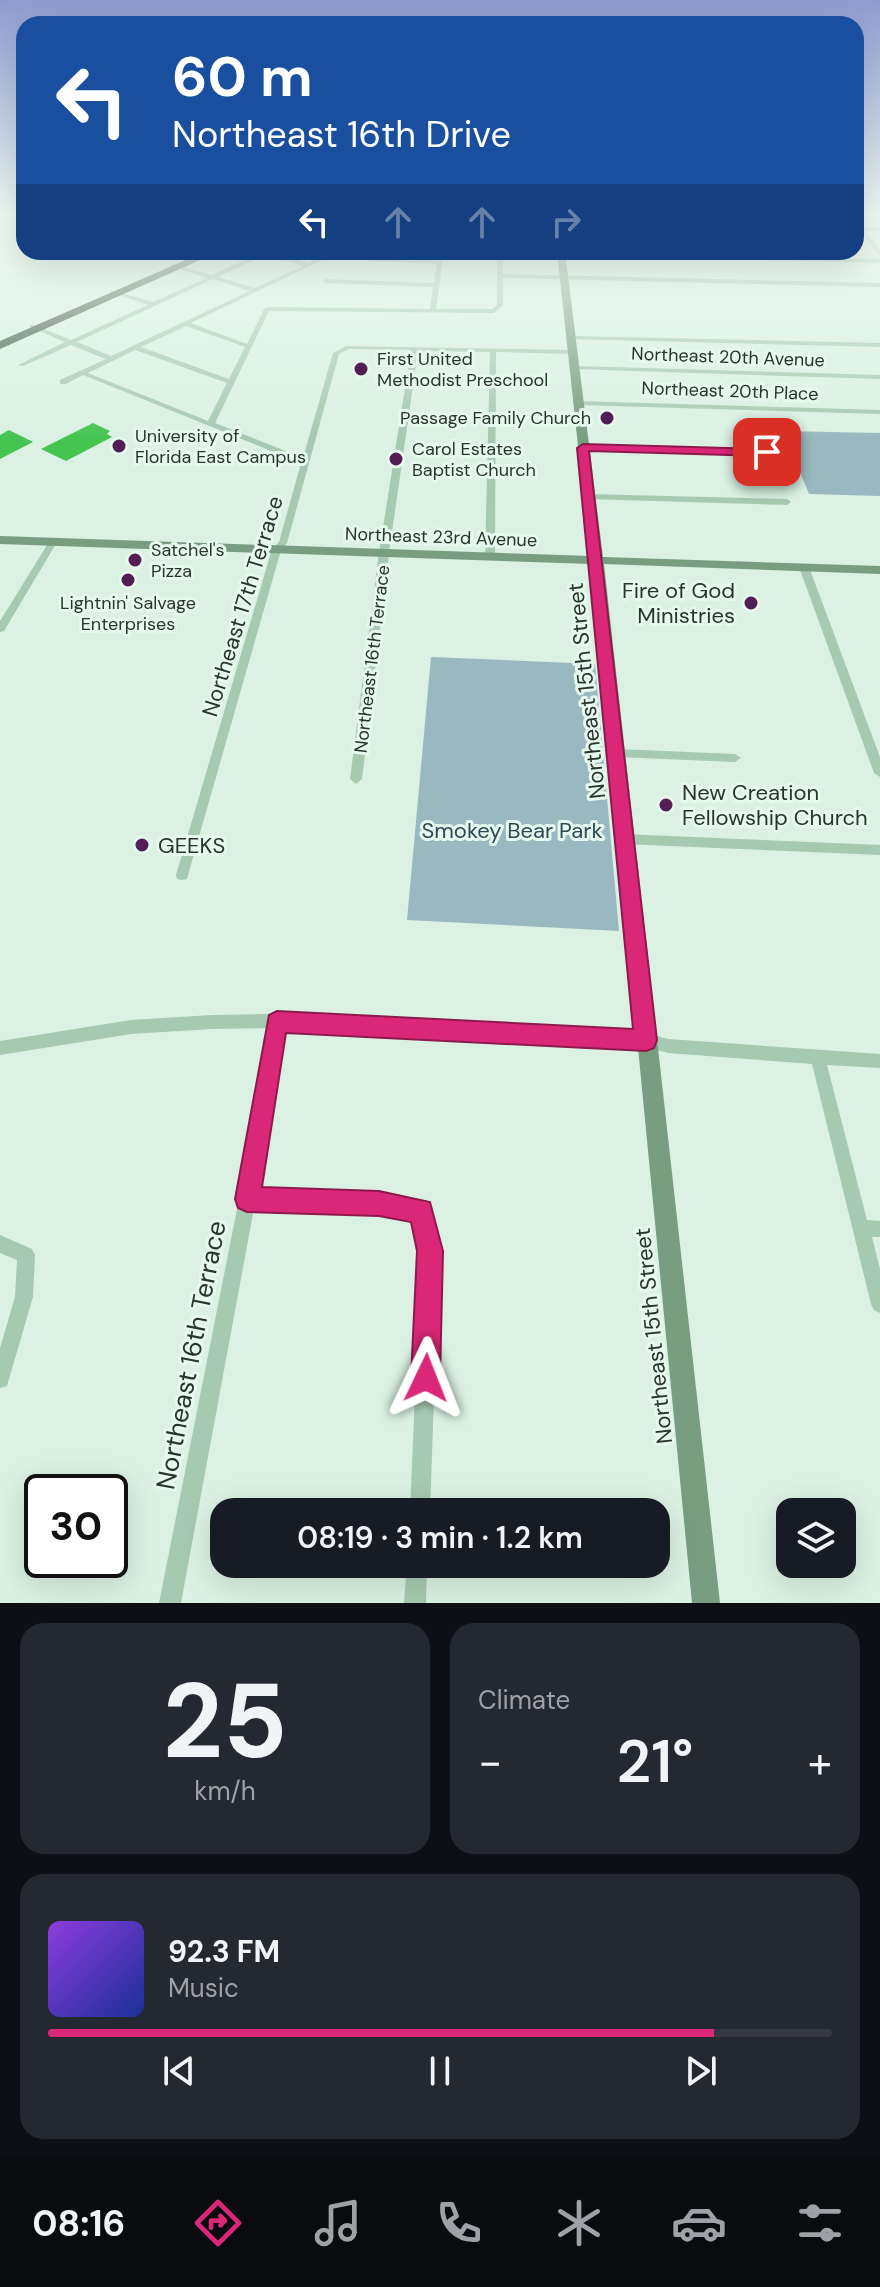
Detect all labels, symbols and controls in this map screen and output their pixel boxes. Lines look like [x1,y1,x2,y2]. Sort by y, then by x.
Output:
text: 60 m [172,40,313,113]
icon: left [40,48,144,152]
text: Northeast 16th Drive [172,111,511,158]
icon: left [292,200,336,244]
icon: ahead [376,200,420,244]
icon: ahead [460,200,504,244]
icon: right [544,200,588,244]
street label: Northeast 20th Avenue [631,342,825,372]
place label: First United Methodist Preschool [377,347,548,392]
marker: First United Methodist Preschool [352,360,370,378]
street label: Northeast 20th Place [641,376,819,406]
place label: Passage Family Church [400,406,591,430]
marker: Passage Family Church [598,409,616,427]
pin [733,418,801,486]
place label: University of Florida East Campus [135,424,306,469]
icon: arrive [745,430,789,474]
marker: University of Florida East Campus [110,437,128,455]
place label: Carol Estates Baptist Church [412,437,536,482]
marker: Carol Estates Baptist Church [387,450,405,468]
street label: Northeast 17th Terrace [195,492,290,720]
street label: Northeast 23rd Avenue [345,522,537,552]
place label: Satchel's Pizza [151,538,225,583]
marker: Satchel's Pizza [126,551,144,569]
street label: Northeast 16th Terrace [349,564,395,754]
marker: Lightnin' Salvage Enterprises [119,571,137,589]
place label: Fire of God Ministries [622,576,735,630]
street label: Northeast 15th Street [561,582,612,800]
place label: Lightnin' Salvage Enterprises [60,591,196,636]
marker: Fire of God Ministries [742,594,760,612]
place label: New Creation Fellowship Church [682,778,868,832]
marker: New Creation Fellowship Church [657,796,675,814]
park label: Smokey Bear Park [421,816,603,845]
place label: GEEKS [158,831,225,860]
marker: GEEKS [133,836,151,854]
street label: Northeast 16th Terrace [148,1218,234,1492]
street label: Northeast 15th Street [628,1227,679,1445]
position arrow [384,1336,468,1420]
speed limit sign: 30 [24,1474,128,1578]
map controls [776,1498,856,1578]
button: layers [776,1498,856,1578]
text: 08:19 · 3 min · 1.2 km [297,1518,583,1557]
text: 25 [163,1654,287,1789]
text: Climate [478,1683,570,1717]
text: 21° [617,1722,693,1801]
text: − [478,1733,502,1791]
text: + [808,1733,832,1791]
text: km/h [194,1774,256,1808]
text: 92.3 FM [168,1932,280,1971]
text: Music [168,1971,239,2005]
icon: previous [157,2049,201,2093]
icon: pause [418,2049,462,2093]
icon: next [679,2049,723,2093]
icon: directions [190,2195,246,2251]
icon: music [310,2195,366,2251]
icon: phone [431,2195,487,2251]
icon: climate [551,2195,607,2251]
icon: car [671,2195,727,2251]
icon: filters [792,2195,848,2251]
text: 08:16 [32,2200,125,2247]

